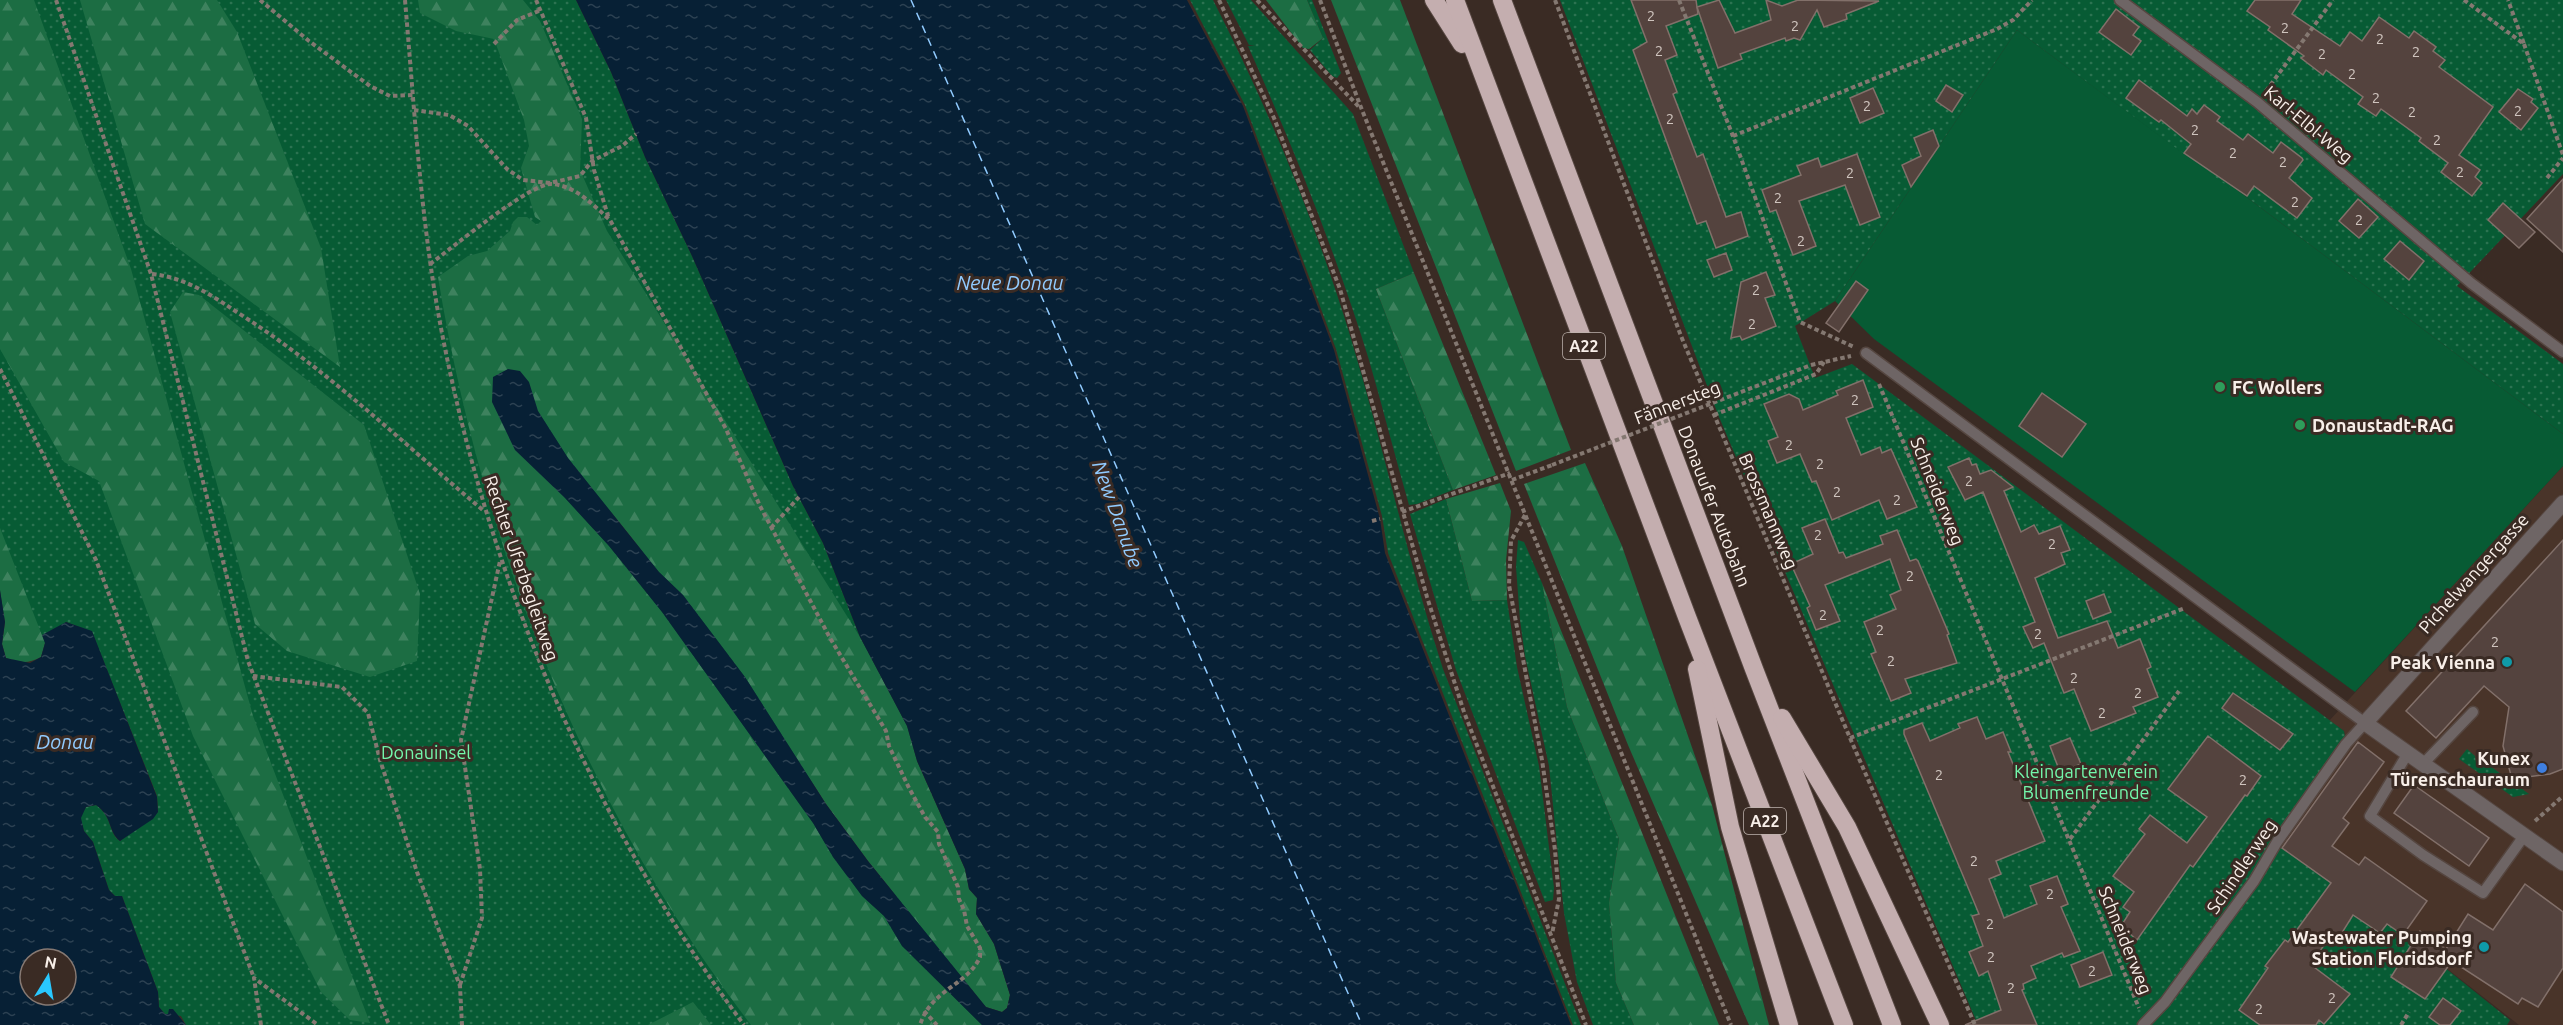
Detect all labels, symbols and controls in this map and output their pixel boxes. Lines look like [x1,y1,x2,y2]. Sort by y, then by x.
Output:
house number: 2 [1647,7,1655,24]
house number: 2 [1791,17,1799,34]
house number: 2 [2281,19,2289,36]
house number: 2 [2376,30,2384,47]
house number: 2 [1655,42,1663,59]
house number: 2 [2412,43,2420,60]
house number: 2 [2318,45,2326,62]
house number: 2 [2348,65,2356,82]
street label: Karl-Elbl-Weg [2261,81,2357,167]
house number: 2 [2372,89,2380,106]
house number: 2 [1863,97,1871,114]
house number: 2 [2514,102,2522,119]
house number: 2 [2408,103,2416,120]
house number: 2 [1666,110,1674,127]
house number: 2 [2191,121,2199,138]
house number: 2 [2433,131,2441,148]
house number: 2 [2229,144,2237,161]
house number: 2 [2279,153,2287,170]
house number: 2 [2456,163,2464,180]
house number: 2 [1846,164,1854,181]
house number: 2 [1774,189,1782,206]
house number: 2 [2291,193,2299,210]
house number: 2 [2355,211,2363,228]
house number: 2 [1797,232,1805,249]
water label: Neue Donau [957,271,1064,294]
house number: 2 [1752,281,1760,298]
house number: 2 [1748,315,1756,332]
road number: A22 [1563,333,1605,359]
street label: Fännersteg [1631,376,1723,428]
place label: FC Wollers [2232,377,2322,397]
marker: FC Wollers [2213,380,2227,394]
house number: 2 [1851,391,1859,408]
place label: Donaustadt-RAG [2312,415,2454,435]
marker: Donaustadt-RAG [2293,418,2307,432]
street label: Donauufer Autobahn [1675,423,1755,589]
street label: Schneiderweg [1907,434,1969,548]
house number: 2 [1785,436,1793,453]
street label: Brossmannweg [1736,450,1802,572]
house number: 2 [1816,455,1824,472]
water label: New Danube [1088,457,1148,571]
house number: 2 [1965,472,1973,489]
street label: Rechter Uferbegleitweg [481,473,563,663]
house number: 2 [1833,483,1841,500]
house number: 2 [1893,491,1901,508]
street label: Pichelwangergasse [2414,509,2532,637]
house number: 2 [1814,526,1822,543]
house number: 2 [2048,535,2056,552]
house number: 2 [1906,567,1914,584]
house number: 2 [1819,606,1827,623]
house number: 2 [1876,621,1884,638]
house number: 2 [2034,625,2042,642]
house number: 2 [2491,633,2499,650]
house number: 2 [1887,652,1895,669]
place label: Peak Vienna [2390,652,2495,672]
marker: Peak Vienna [2500,655,2514,669]
house number: 2 [2070,669,2078,686]
house number: 2 [2134,684,2142,701]
house number: 2 [2098,704,2106,721]
water label: Donau [36,730,94,753]
park label: Donauinsel [381,742,471,762]
place label: Kunex Türenschauraum [2390,748,2530,789]
park label: Kleingartenverein Blumenfreunde [2014,761,2158,802]
marker: Kunex Türenschauraum [2535,761,2549,775]
house number: 2 [1935,766,1943,783]
house number: 2 [2239,771,2247,788]
road number: A22 [1744,808,1786,834]
street label: Schindlerweg [2202,815,2280,917]
house number: 2 [1970,852,1978,869]
street label: Schneiderweg [2095,883,2157,997]
house number: 2 [2046,885,2054,902]
house number: 2 [1986,915,1994,932]
place label: Wastewater Pumping Station Floridsdorf [2292,927,2473,968]
marker: Wastewater Pumping Station Floridsdorf [2477,940,2491,954]
north arrow [18,947,78,1007]
house number: 2 [1987,948,1995,965]
text: N [43,952,58,972]
house number: 2 [2088,962,2096,979]
house number: 2 [2007,979,2015,996]
house number: 2 [2328,989,2336,1006]
house number: 2 [2255,1000,2263,1017]

